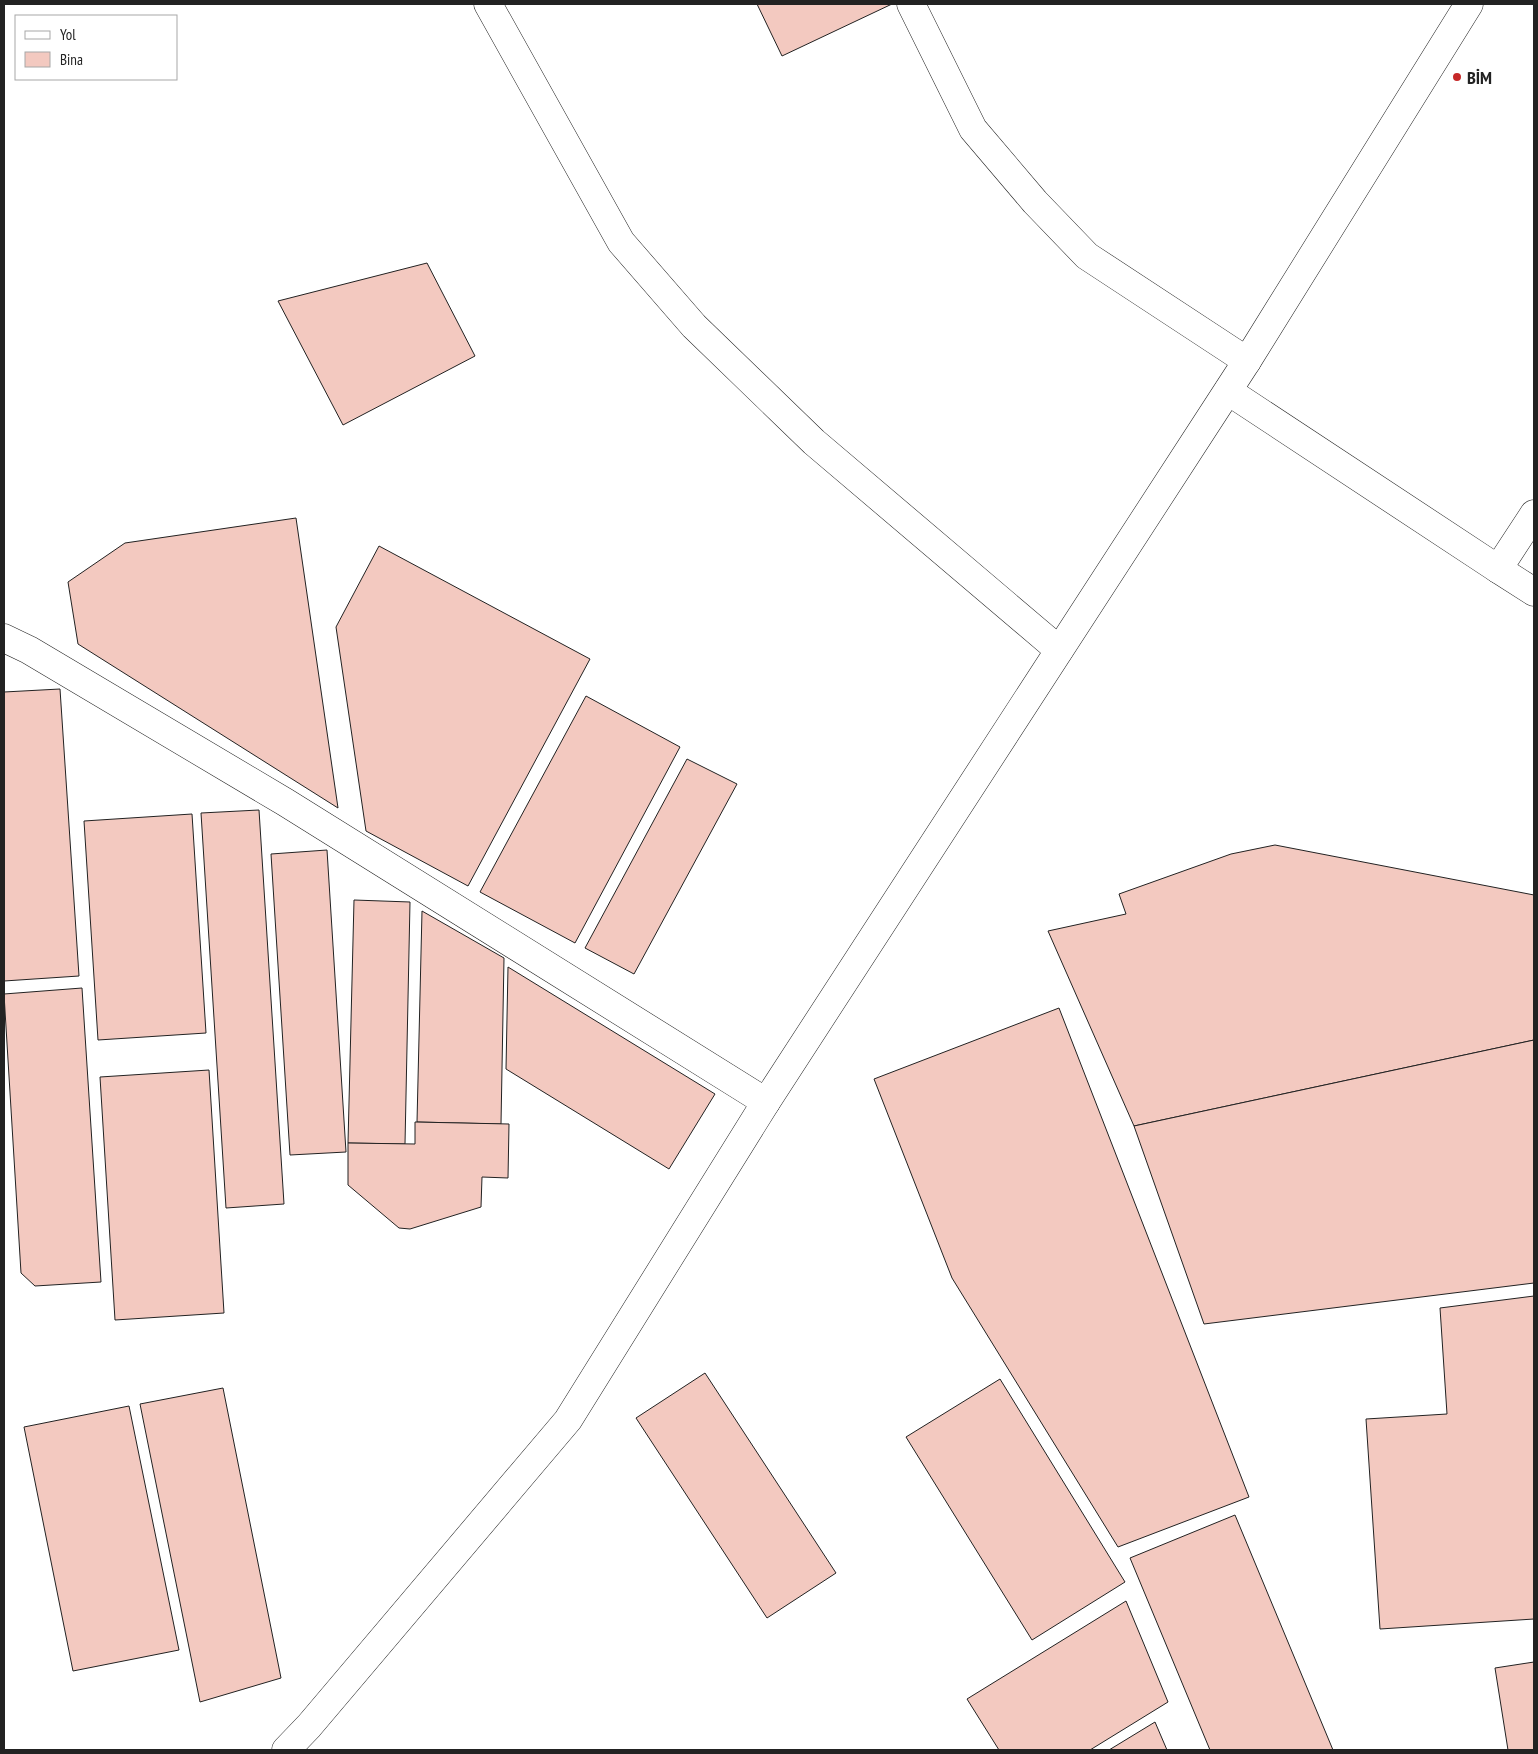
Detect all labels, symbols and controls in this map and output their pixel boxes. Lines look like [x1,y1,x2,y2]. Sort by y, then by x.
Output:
legend [15,15,178,80]
text: Yol [60,25,76,44]
text: Bina [60,50,83,69]
place label: BİM [1467,66,1492,89]
marker: BİM [1451,71,1463,83]

